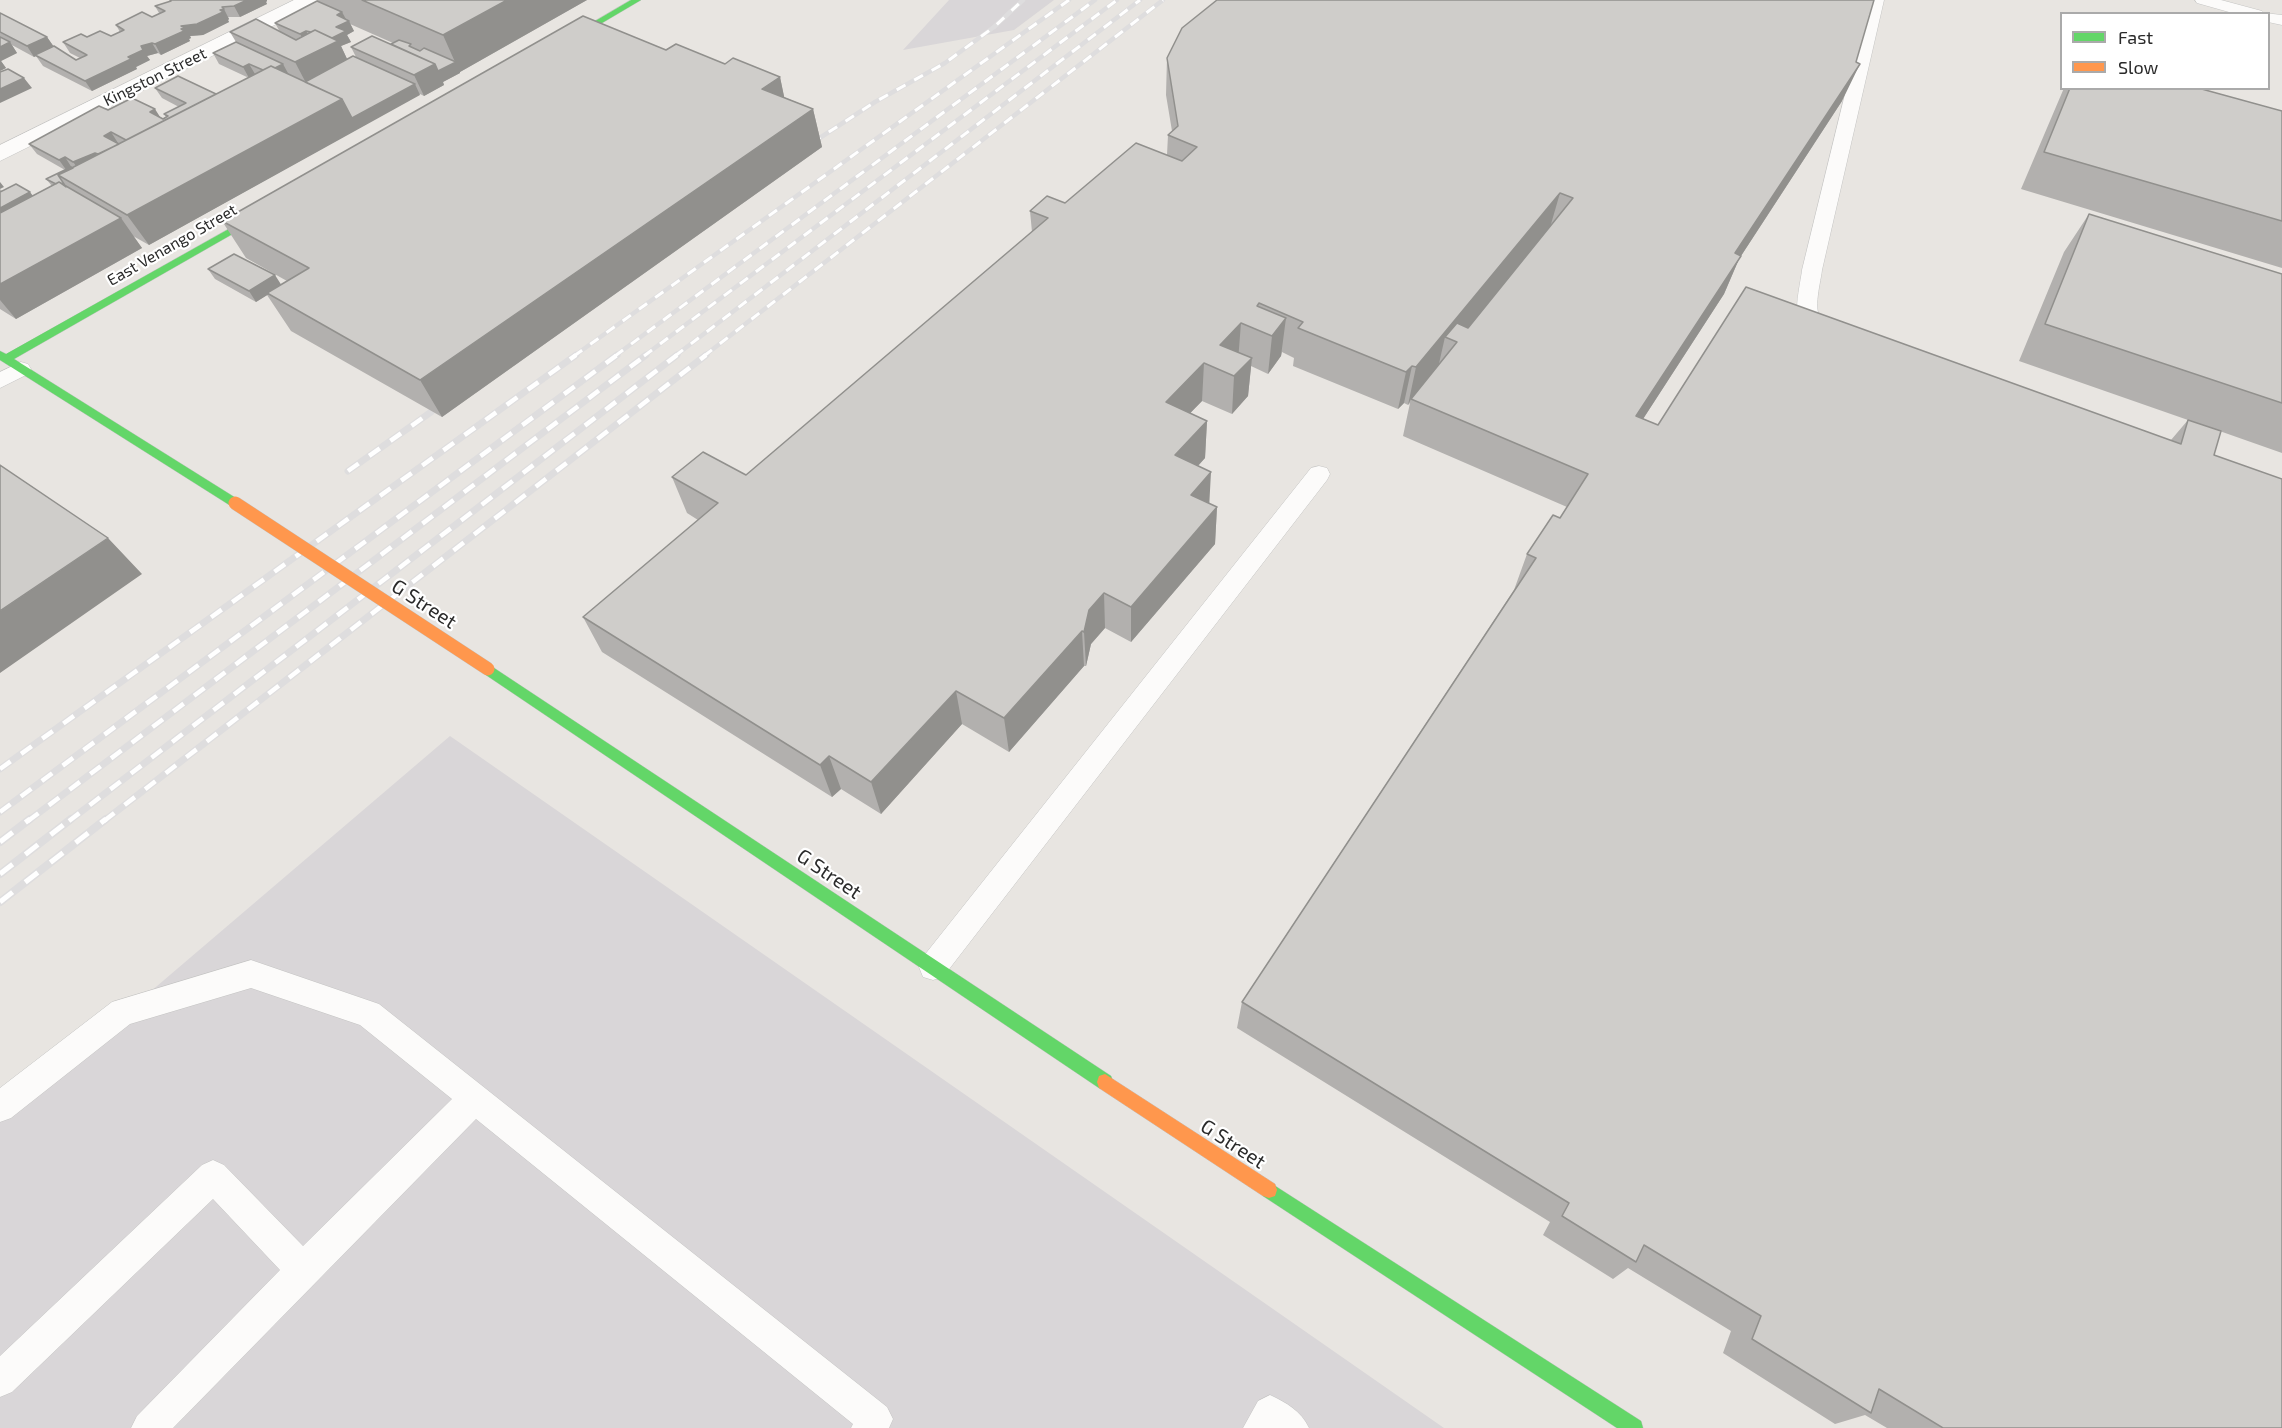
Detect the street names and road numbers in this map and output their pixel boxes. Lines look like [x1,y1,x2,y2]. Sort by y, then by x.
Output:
street label: Kingston Street [100,44,210,110]
street label: East Venango Street [104,200,240,290]
street label: G Street [387,574,461,634]
street label: G Street [792,844,866,904]
street label: G Street [1196,1114,1270,1174]

